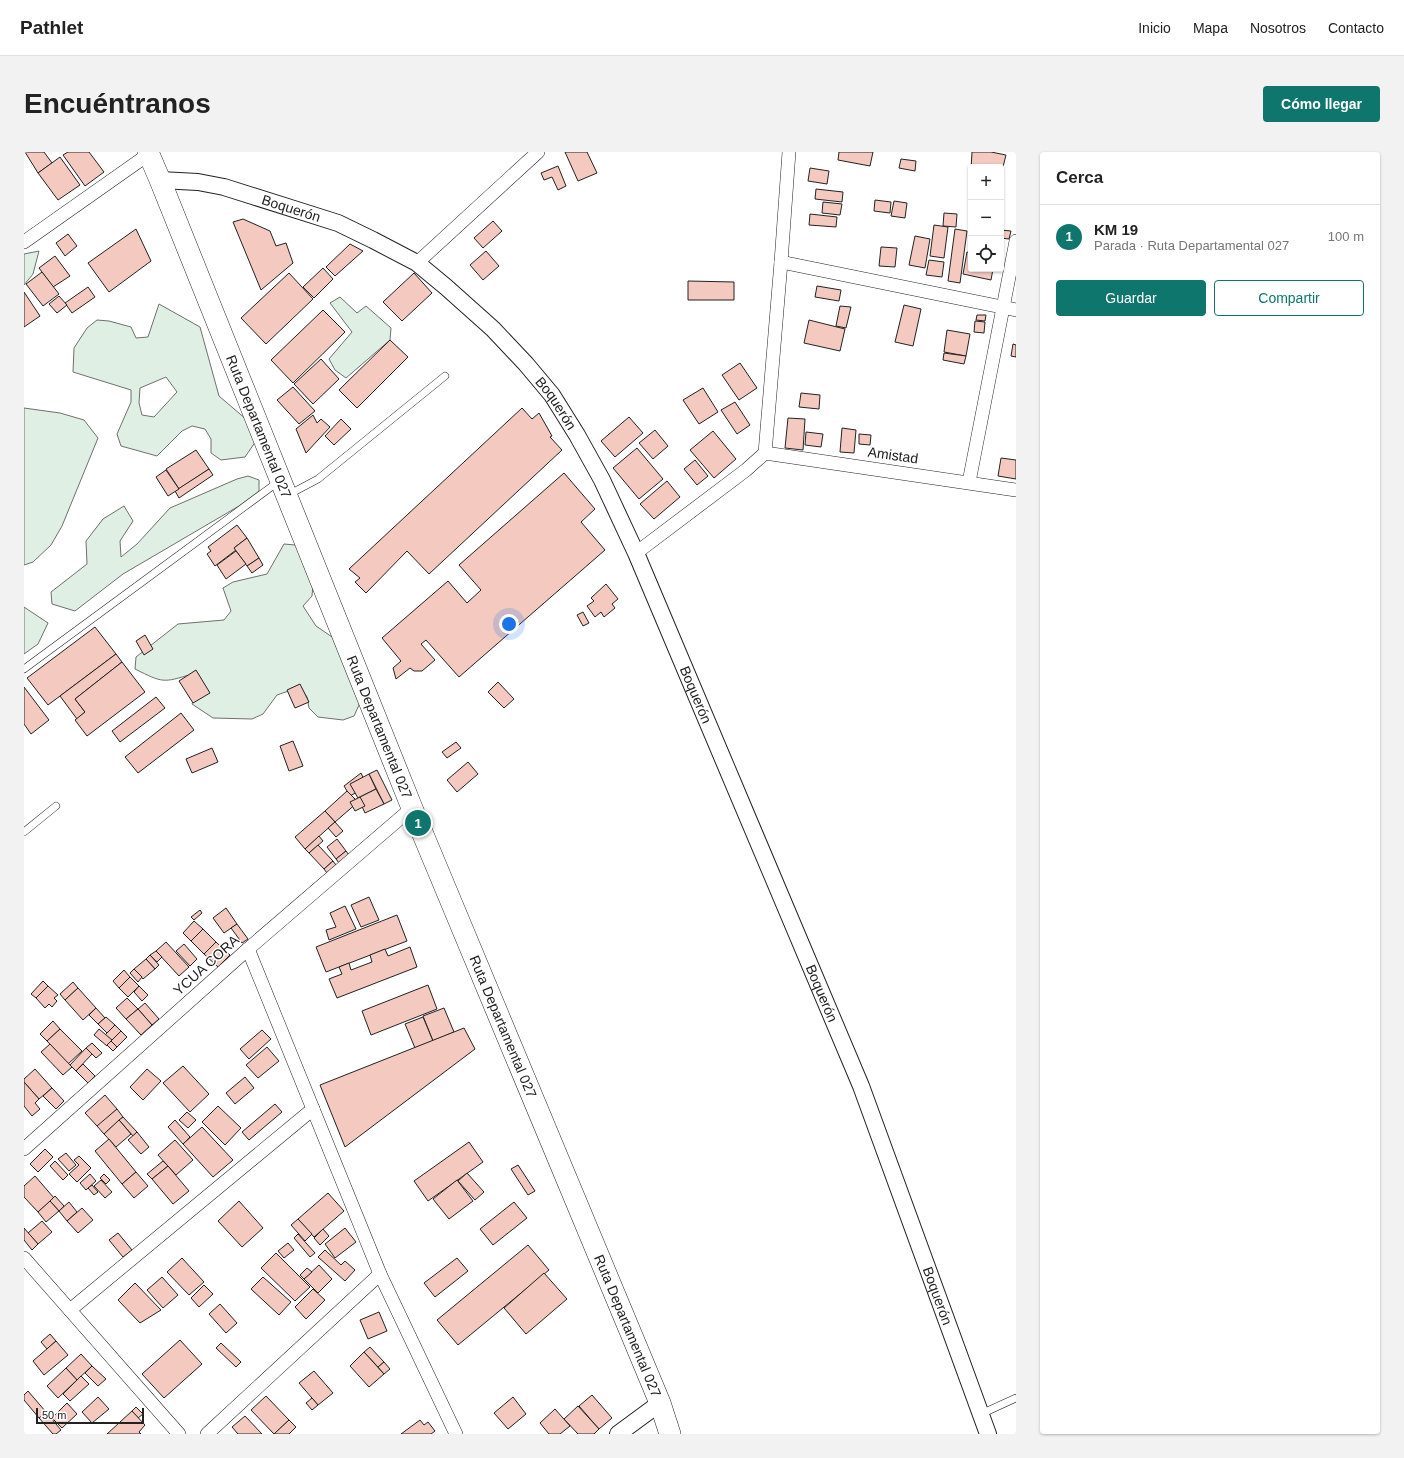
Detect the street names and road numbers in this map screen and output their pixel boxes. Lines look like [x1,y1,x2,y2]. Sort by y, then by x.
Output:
street label: Boquerón [260,191,323,225]
street label: Ruta Departamental 027 [223,353,295,500]
street label: Boquerón [532,374,580,433]
street label: Amistad [867,444,919,466]
street label: Ruta Departamental 027 [344,653,415,801]
street label: Boquerón [677,664,715,726]
street label: YCUA CORA [170,931,242,999]
street label: Ruta Departamental 027 [466,953,540,1100]
street label: Boquerón [803,962,841,1024]
street label: Ruta Departamental 027 [591,1252,665,1399]
street label: Boquerón [920,1265,956,1327]

